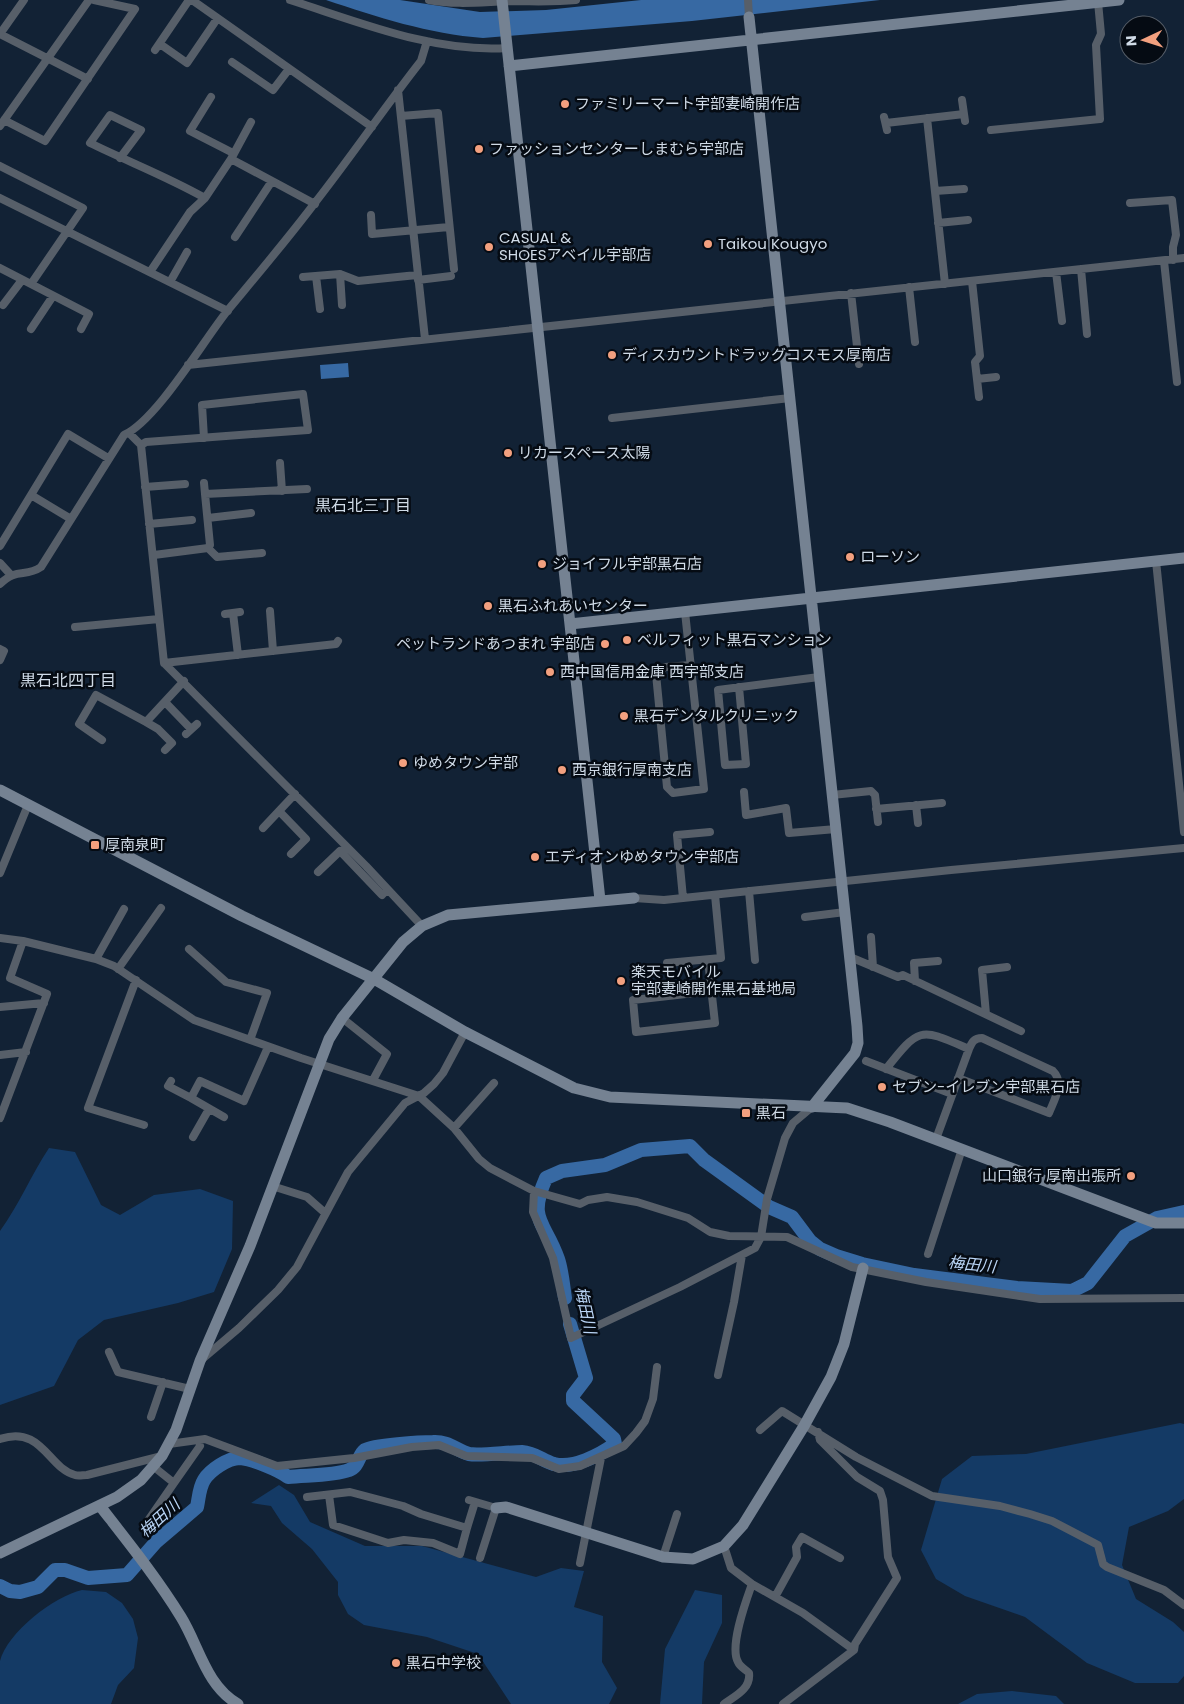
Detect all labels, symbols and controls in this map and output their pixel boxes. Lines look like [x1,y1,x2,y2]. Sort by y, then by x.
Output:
north arrow [1119,15,1169,65]
text: N [1121,35,1141,47]
place label: ファミリーマート宇部妻崎開作店 [575,93,800,114]
marker: ファミリーマート宇部妻崎開作店 [559,98,571,110]
place label: ファッションセンターしまむら宇部店 [489,138,744,159]
marker: ファッションセンターしまむら宇部店 [473,143,485,155]
place label: CASUAL & SHOESアベイル宇部店 [499,227,651,265]
place label: Taikou Kougyo [718,233,827,254]
marker: Taikou Kougyo [702,238,714,250]
marker: CASUAL & SHOESアベイル宇部店 [483,241,495,253]
place label: ディスカウントドラッグコスモス厚南店 [622,344,891,365]
marker: ディスカウントドラッグコスモス厚南店 [606,349,618,361]
place label: リカースペース太陽 [518,442,650,463]
marker: リカースペース太陽 [502,447,514,459]
district label: 黒石北三丁目 [315,494,411,517]
place label: ローソン [860,546,920,567]
marker: ローソン [844,551,856,563]
place label: ジョイフル宇部黒石店 [552,553,702,574]
marker: ジョイフル宇部黒石店 [536,558,548,570]
place label: 黒石ふれあいセンター [498,595,648,616]
marker: 黒石ふれあいセンター [482,600,494,612]
place label: ベルフィット黒石マンション [637,629,832,650]
place label: ペットランドあつまれ 宇部店 [396,633,595,654]
marker: ベルフィット黒石マンション [621,634,633,646]
marker: ペットランドあつまれ 宇部店 [599,638,611,650]
place label: 西中国信用金庫 西宇部支店 [560,661,744,682]
marker: 西中国信用金庫 西宇部支店 [544,666,556,678]
district label: 黒石北四丁目 [20,669,116,692]
place label: 黒石デンタルクリニック [634,705,799,726]
marker: 黒石デンタルクリニック [618,710,630,722]
place label: ゆめタウン宇部 [413,752,518,773]
marker: ゆめタウン宇部 [397,757,409,769]
place label: 西京銀行厚南支店 [572,759,692,780]
marker: 西京銀行厚南支店 [556,764,568,776]
place label: 厚南泉町 [105,834,165,855]
marker: 厚南泉町 [89,839,101,851]
place label: エディオンゆめタウン宇部店 [545,846,739,867]
marker: エディオンゆめタウン宇部店 [529,851,541,863]
place label: 楽天モバイル 宇部妻崎開作黒石基地局 [631,961,796,999]
marker: 楽天モバイル 宇部妻崎開作黒石基地局 [615,975,627,987]
place label: セブン-イレブン宇部黒石店 [892,1076,1080,1097]
marker: セブン-イレブン宇部黒石店 [876,1081,888,1093]
place label: 黒石 [756,1102,786,1123]
marker: 黒石 [740,1107,752,1119]
place label: 山口銀行 厚南出張所 [982,1165,1121,1186]
marker: 山口銀行 厚南出張所 [1125,1170,1137,1182]
water label: 梅田川 [947,1251,999,1279]
water label: 梅田川 [569,1284,602,1338]
water label: 梅田川 [134,1492,186,1543]
place label: 黒石中学校 [406,1652,481,1673]
marker: 黒石中学校 [390,1657,402,1669]

